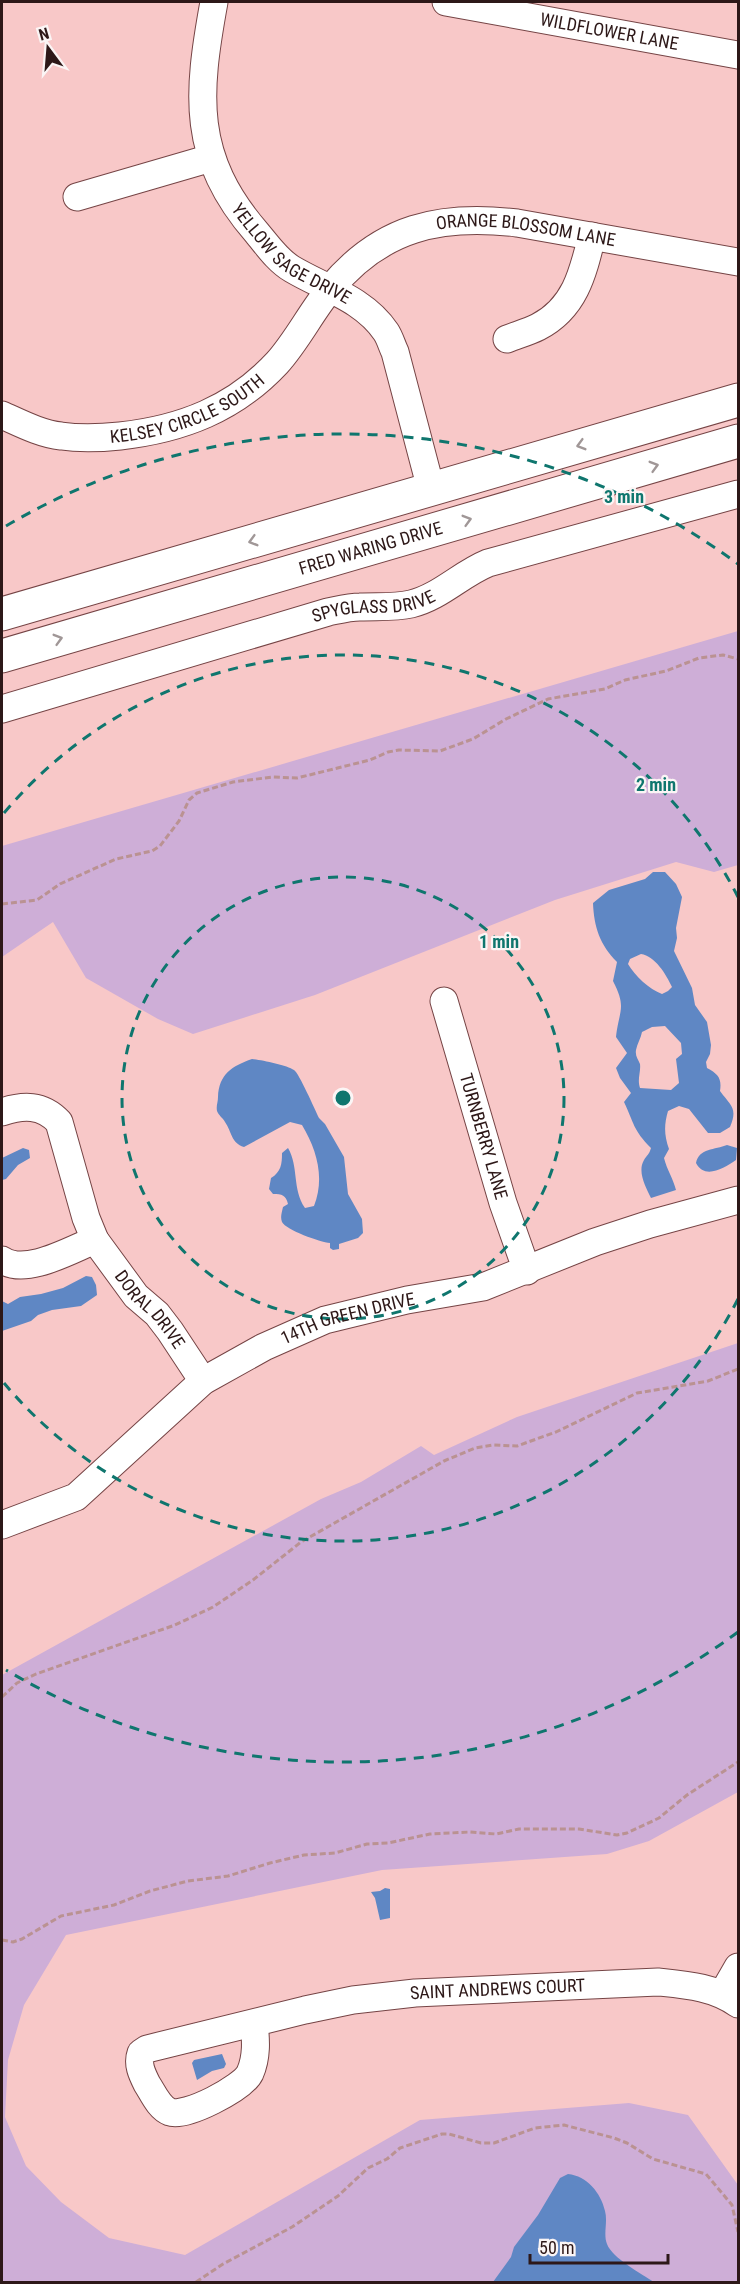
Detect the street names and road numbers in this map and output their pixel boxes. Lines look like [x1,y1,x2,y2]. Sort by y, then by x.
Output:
street label: WILDFLOWER LANE [539,8,680,54]
street label: YELLOW SAGE DRIVE [227,199,355,308]
street label: ORANGE BLOSSOM LANE [434,209,617,250]
street label: KELSEY CIRCLE SOUTH [109,369,268,447]
street label: FRED WARING DRIVE [296,517,445,579]
street label: SPYGLASS DRIVE [309,585,438,626]
street label: TURNBERRY LANE [456,1071,512,1202]
street label: DORAL DRIVE [111,1266,190,1352]
street label: 14TH GREEN DRIVE [277,1288,416,1348]
street label: SAINT ANDREWS COURT [409,1974,586,2003]

